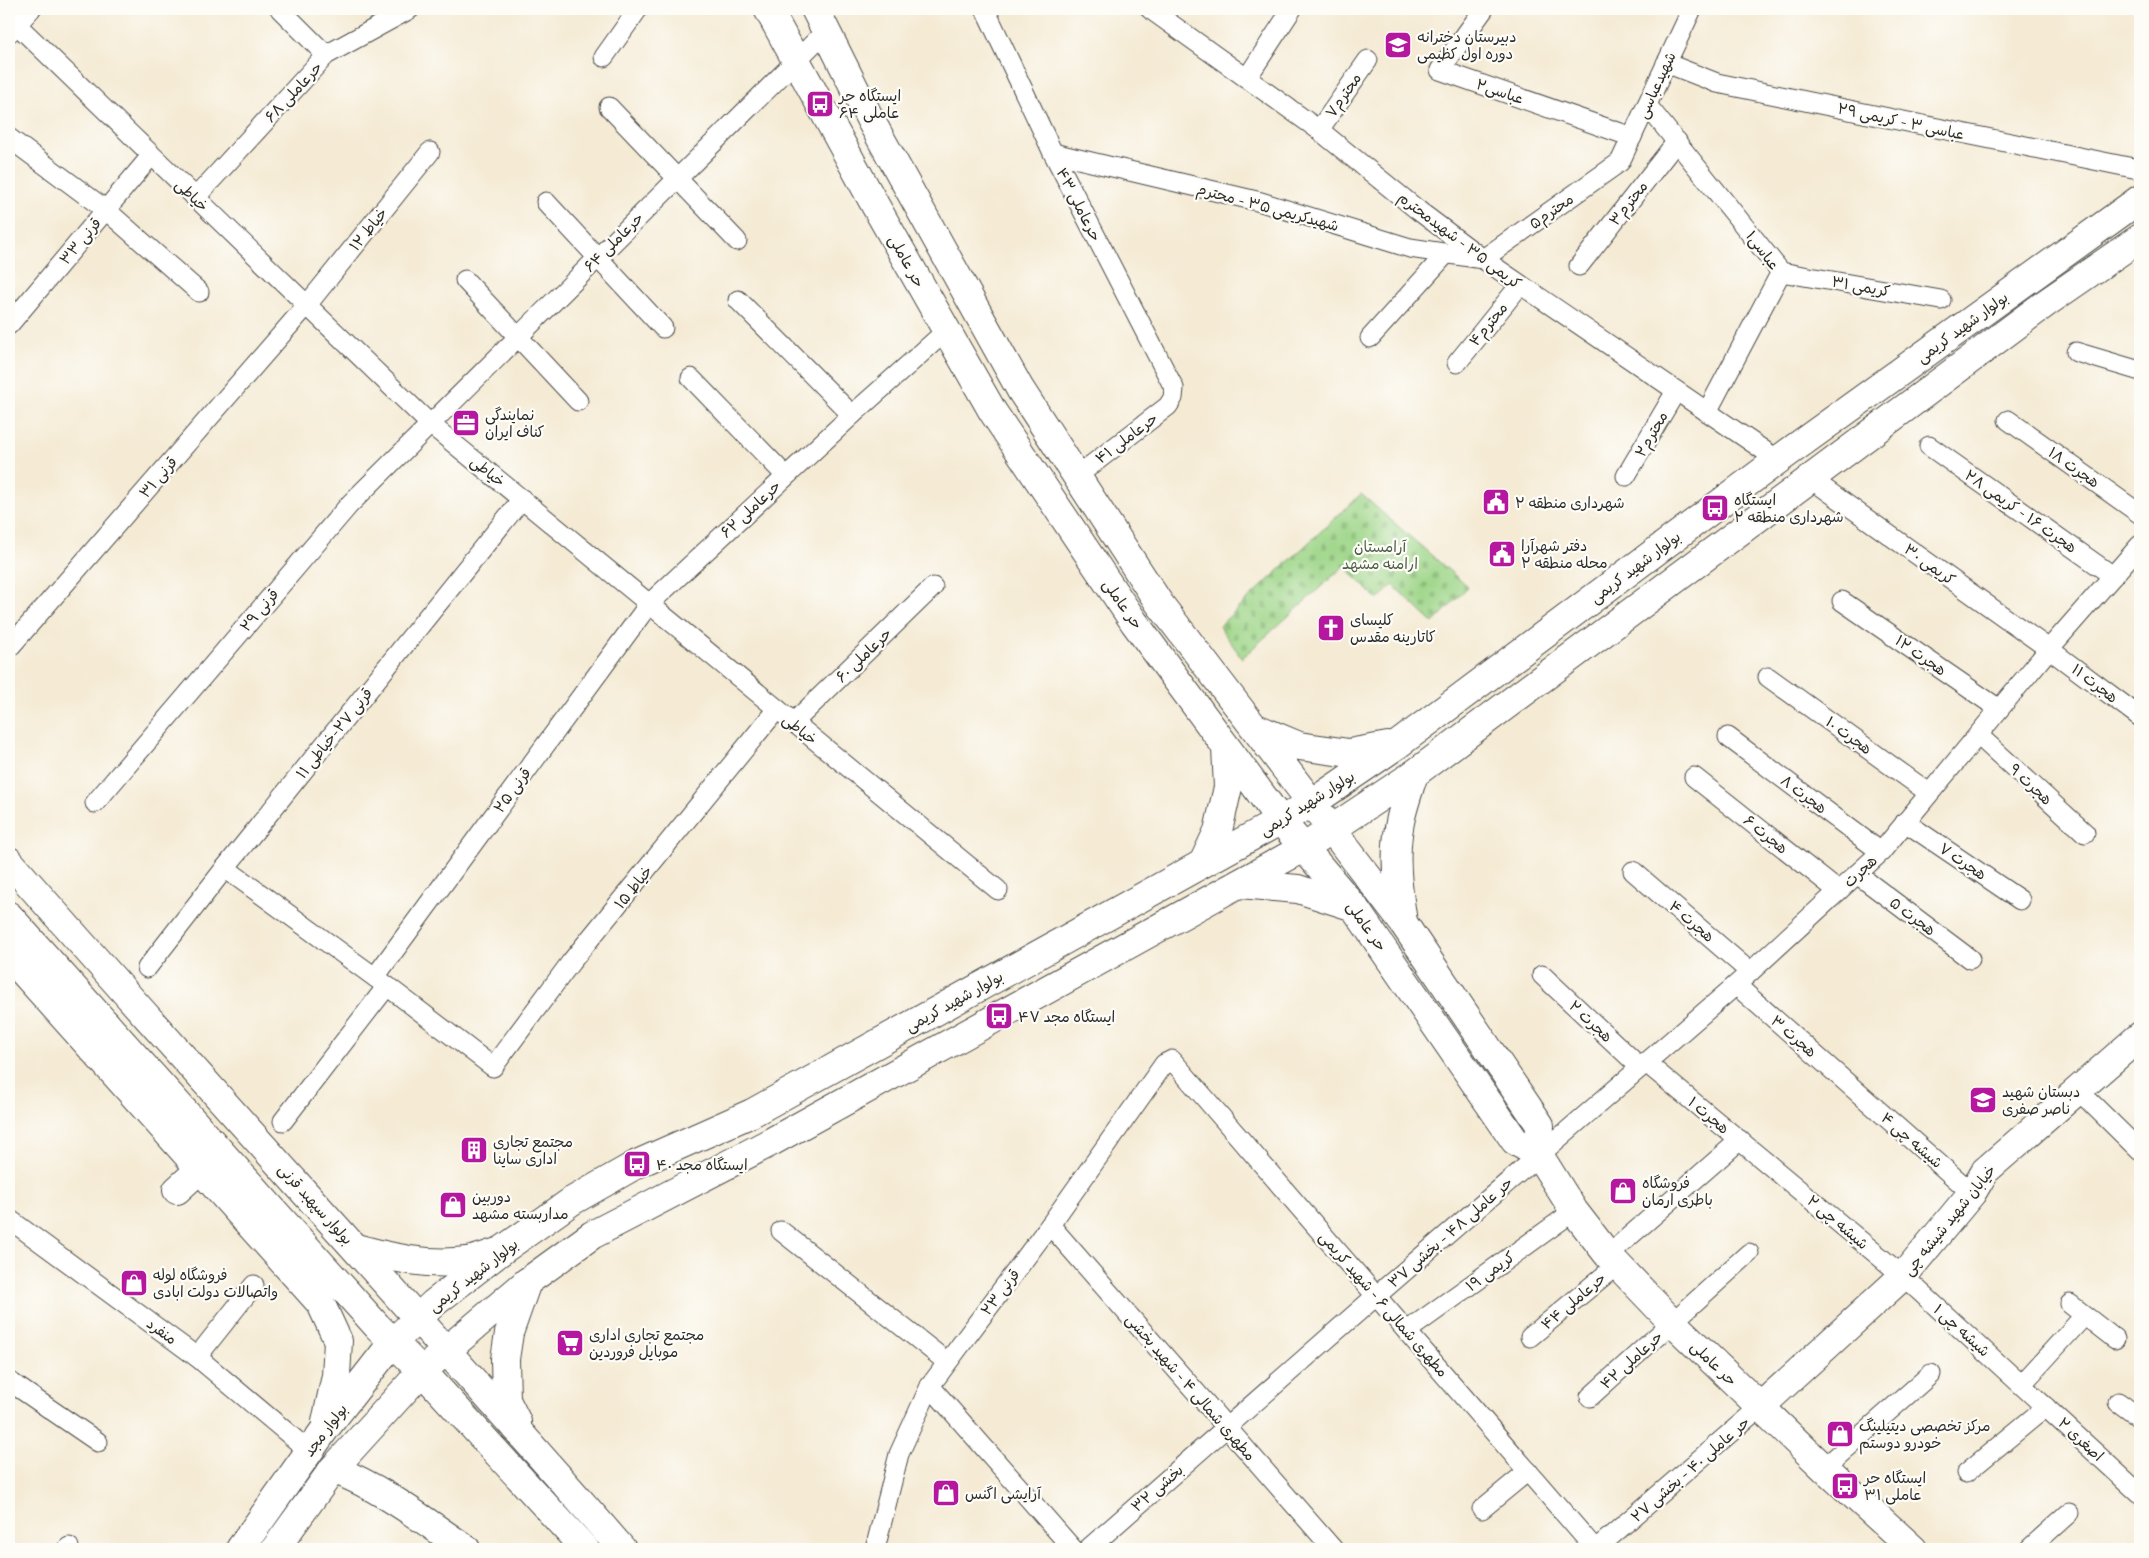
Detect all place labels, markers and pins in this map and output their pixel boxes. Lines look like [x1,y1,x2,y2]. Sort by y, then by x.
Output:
place label: دبیرستان دخترانه دوره اول کظیمی [1417,27,1516,64]
school or university icon: دبیرستان دخترانه دوره اول کظیمی [1383,30,1413,60]
place label: ایستگاه حر عاملی ۶۴ [837,86,901,123]
bus stop icon: ایستگاه حر عاملی ۶۴ [805,89,835,119]
place label: نمایندگی کناف ایران [485,405,544,441]
office icon: نمایندگی کناف ایران [451,408,481,438]
public building icon: شهرداری منطقه ۲ [1481,487,1511,517]
place label: ایستگاه شهرداری منطقه ۲ [1734,490,1844,526]
place label: شهرداری منطقه ۲ [1515,493,1625,512]
bus stop icon: ایستگاه شهرداری منطقه ۲ [1700,493,1730,523]
place label: دفتر شهرآرا محله منطقه ۲ [1521,536,1608,572]
public building icon: دفتر شهرآرا محله منطقه ۲ [1487,539,1517,569]
place label: کلیسای کاتارینه مقدس [1350,610,1436,646]
church icon: کلیسای کاتارینه مقدس [1316,613,1346,643]
bus stop icon: ایستگاه مجد ۴۷ [984,1001,1014,1031]
place label: ایستگاه مجد ۴۷ [1018,1007,1115,1026]
place label: دبستان شهید ناصر صفری [2002,1082,2080,1118]
school or university icon: دبستان شهید ناصر صفری [1968,1085,1998,1115]
place label: مجتمع تجاری اداری ساینا [493,1132,573,1168]
building icon: مجتمع تجاری اداری ساینا [459,1135,489,1165]
bus stop icon: ایستگاه مجد ۴۰ [622,1149,652,1179]
place label: ایستگاه مجد ۴۰ [656,1155,748,1174]
place label: فروشگاه باطری ارمان [1642,1173,1713,1209]
shop icon: فروشگاه باطری ارمان [1608,1176,1638,1206]
place label: دوربین مداربسته مشهد [472,1187,569,1223]
shop icon: دوربین مداربسته مشهد [438,1190,468,1220]
place label: فروشگاه لوله واتصالات دولت ابادی [153,1265,278,1301]
shop icon: فروشگاه لوله واتصالات دولت ابادی [119,1268,149,1298]
place label: مجتمع تجاری اداری موبایل فروردین [589,1325,704,1361]
supermarket icon: مجتمع تجاری اداری موبایل فروردین [555,1328,585,1358]
place label: مرکز تخصصی دیتیلینگ خودرو دوستم [1859,1416,1991,1455]
shop icon: مرکز تخصصی دیتیلینگ خودرو دوستم [1825,1419,1855,1449]
place label: ایستگاه حر عاملی ۳۱ [1862,1468,1926,1505]
bus stop icon: ایستگاه حر عاملی ۳۱ [1830,1471,1860,1501]
shop icon: آرایشی اگنس [931,1478,961,1508]
place label: آرایشی اگنس [965,1484,1042,1504]

